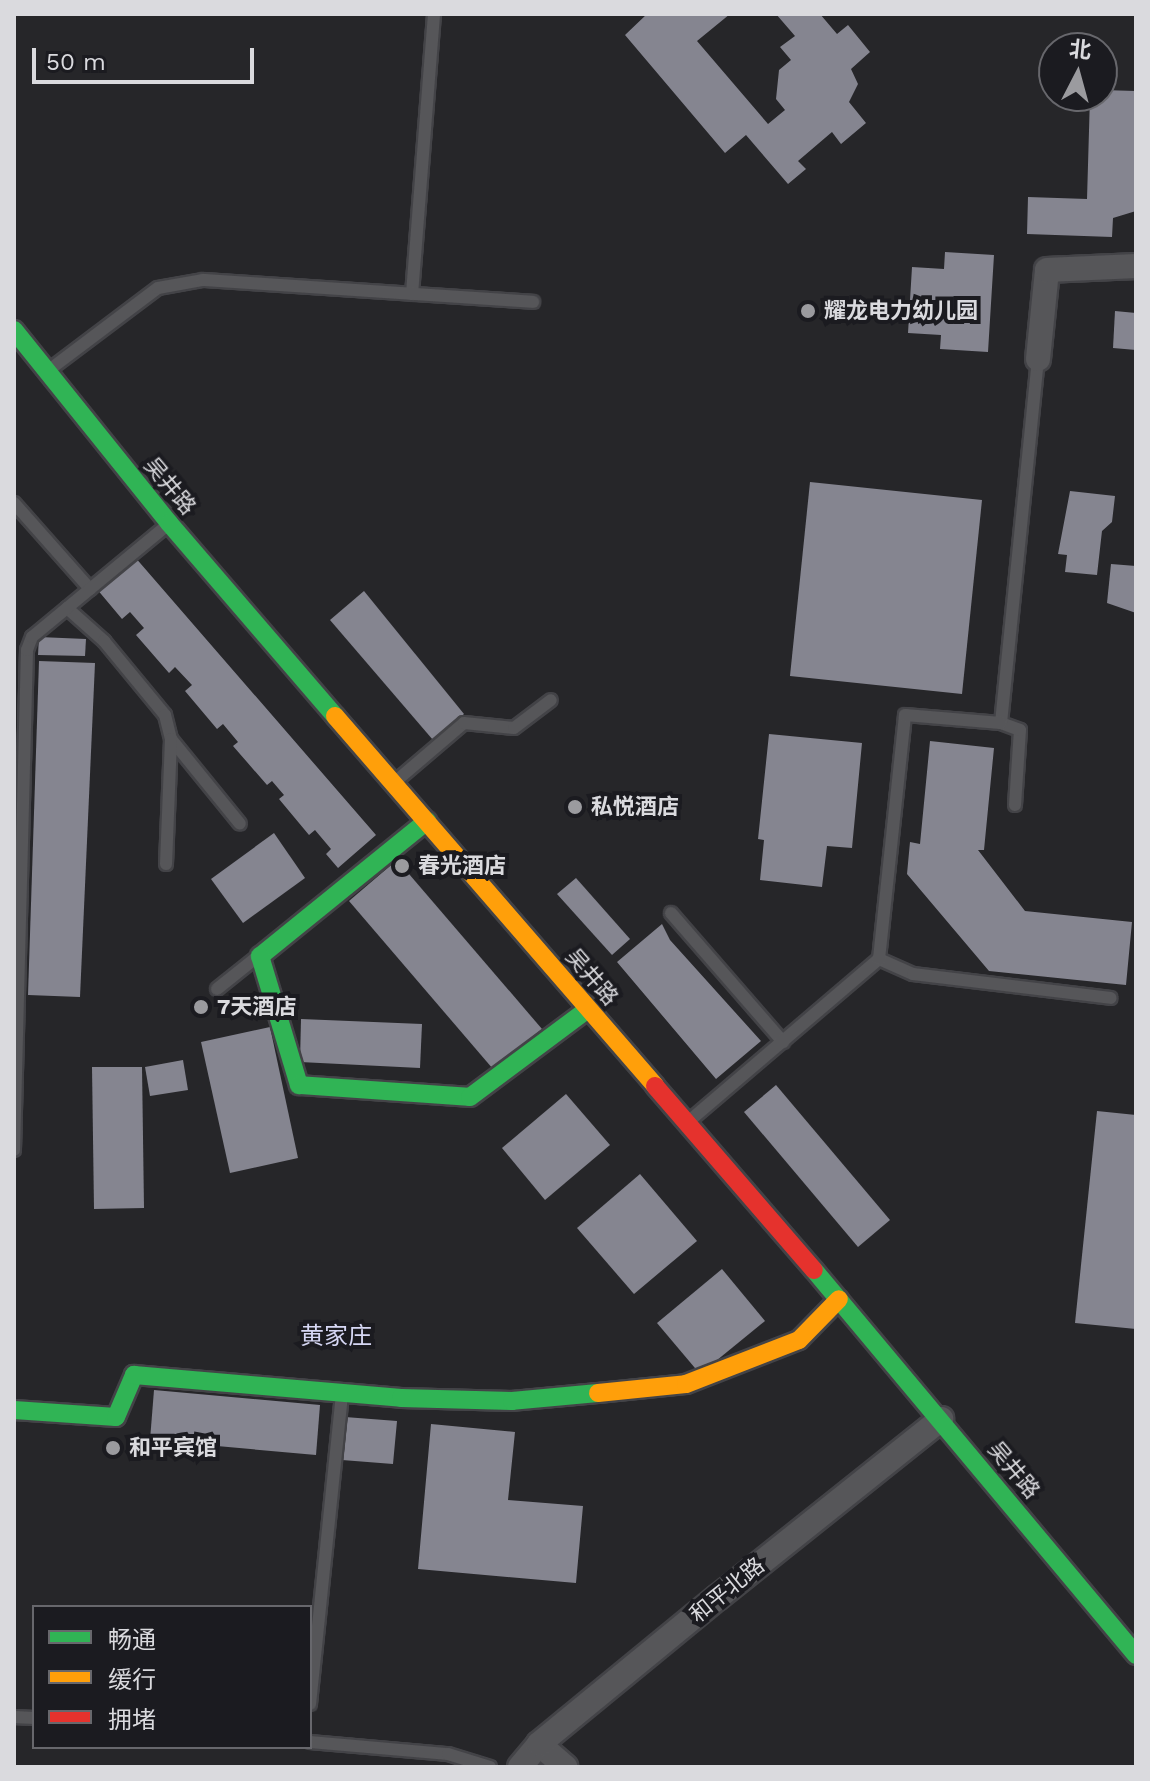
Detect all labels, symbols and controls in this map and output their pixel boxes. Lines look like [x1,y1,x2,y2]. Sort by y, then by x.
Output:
scale bar [36,32,258,82]
north arrow [1038,32,1118,112]
text: 北 [1068,36,1093,63]
text: 50 m [46,48,106,76]
place label: 耀龙电力幼儿园 [824,298,978,324]
marker: 耀龙电力幼儿园 [799,302,817,320]
street label: 吴井路 [139,452,201,520]
place label: 私悦酒店 [591,794,679,820]
marker: 私悦酒店 [566,798,584,816]
place label: 春光酒店 [418,853,506,879]
marker: 春光酒店 [393,857,411,875]
street label: 吴井路 [560,943,624,1011]
place label: 7天酒店 [217,994,296,1020]
marker: 7天酒店 [192,998,210,1016]
district label: 黄家庄 [300,1323,372,1351]
place label: 和平宾馆 [129,1435,217,1461]
street label: 吴井路 [983,1436,1045,1504]
marker: 和平宾馆 [104,1439,122,1457]
street label: 和平北路 [684,1552,770,1628]
legend [32,1605,312,1749]
text: 畅通 [108,1626,156,1654]
text: 缓行 [108,1666,156,1694]
text: 拥堵 [108,1706,156,1734]

